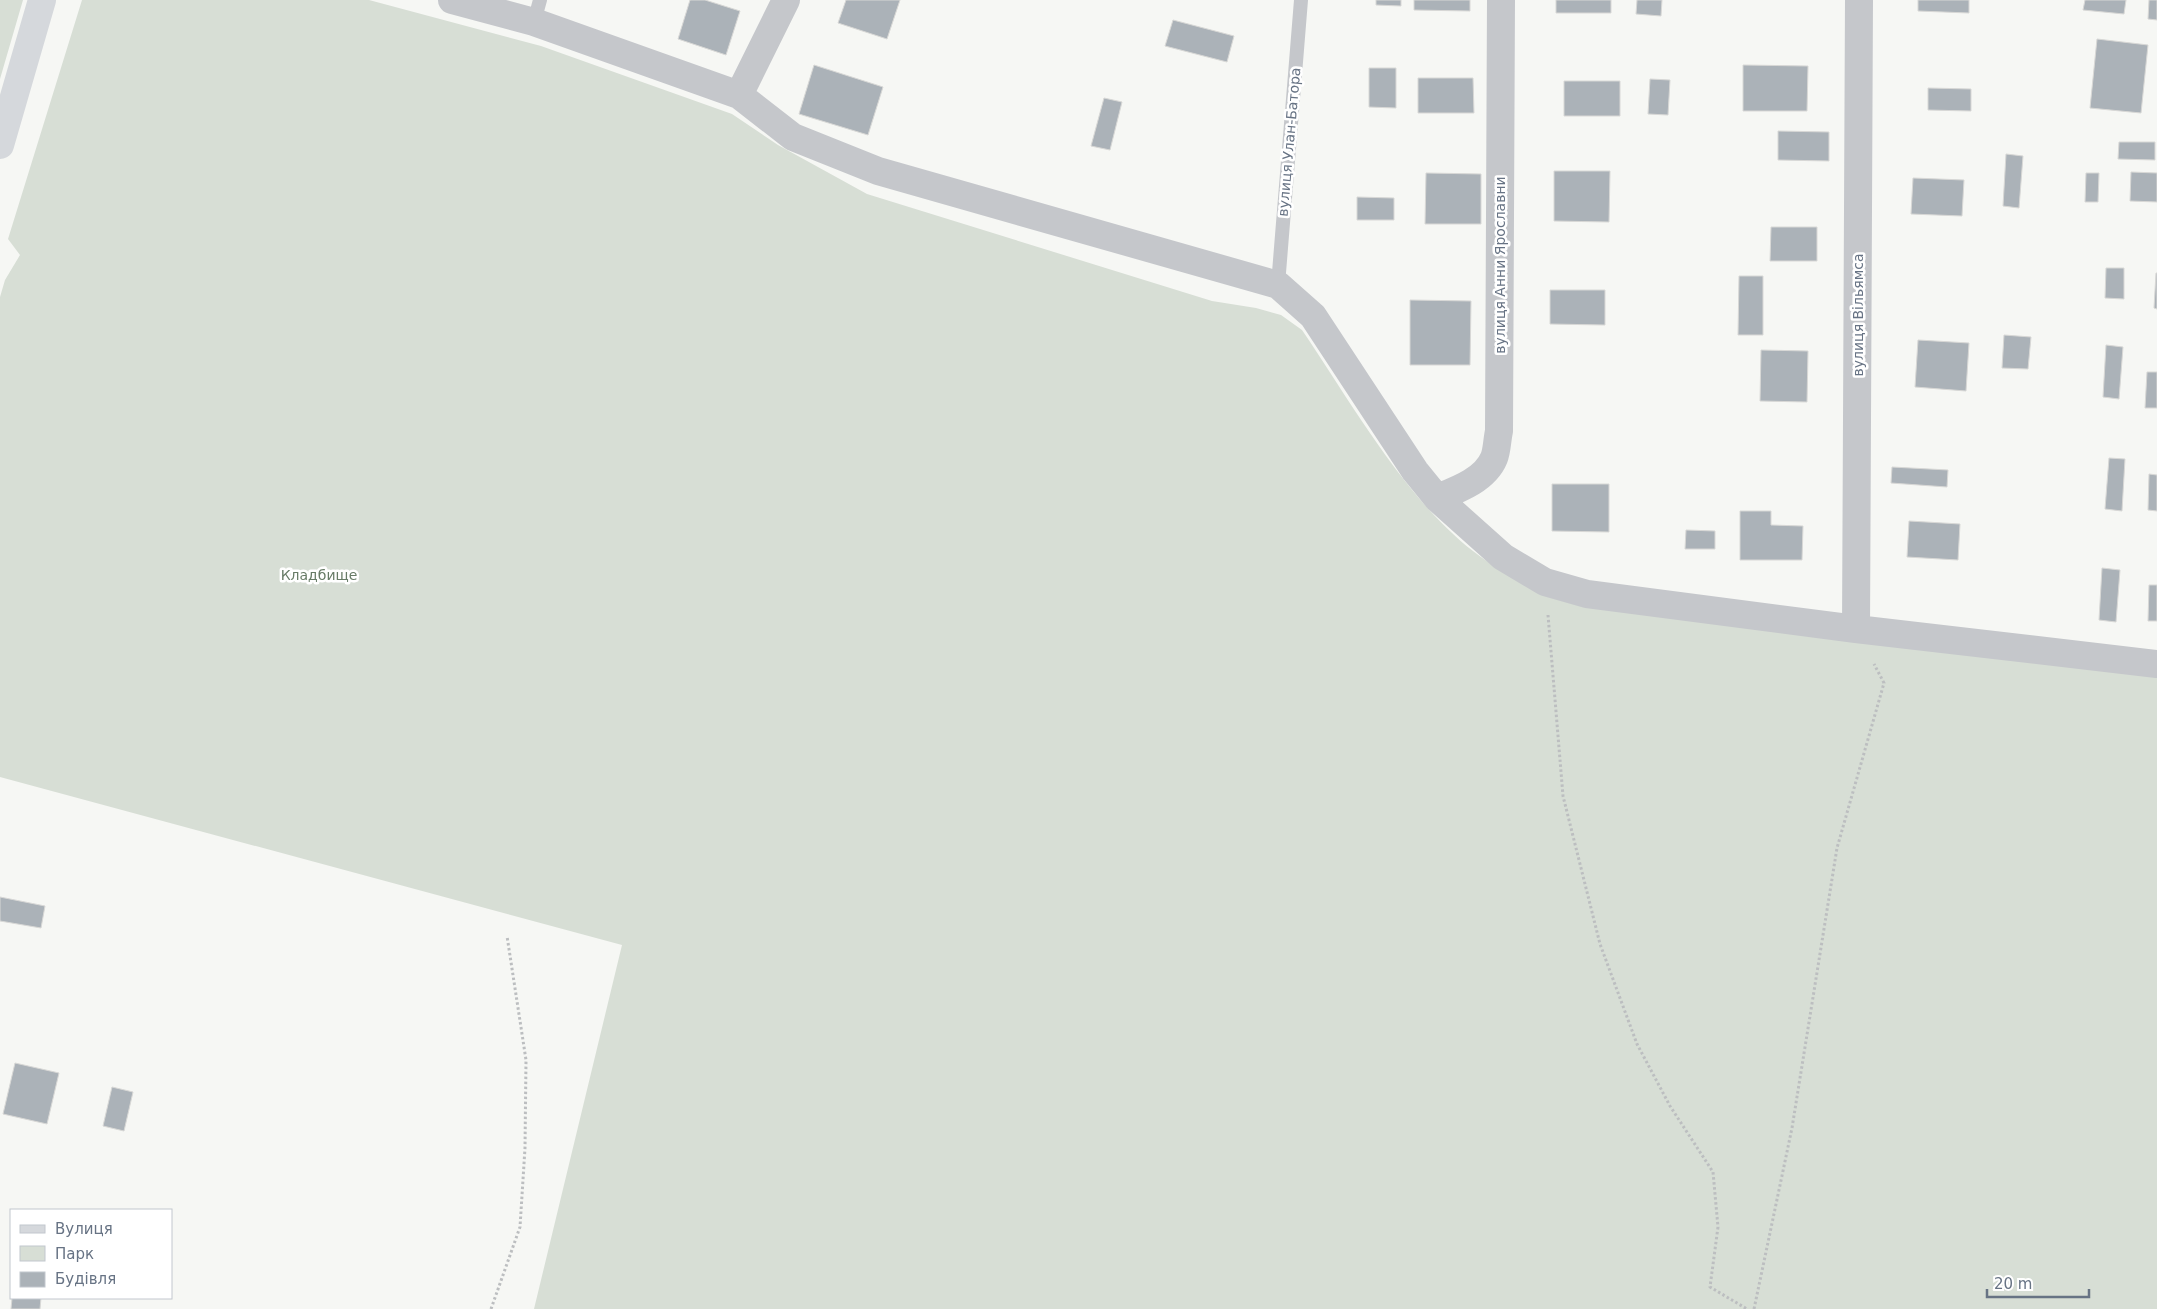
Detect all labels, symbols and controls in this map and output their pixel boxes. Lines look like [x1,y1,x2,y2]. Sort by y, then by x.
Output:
street label: вулиця Улан-Батора [1275,67,1303,217]
street label: вулиця Анни Ярославни [1492,176,1508,354]
street label: вулиця Вільямса [1850,254,1866,376]
park label: Кладбище [281,567,357,583]
legend [10,1209,172,1299]
text: Вулиця [55,1220,113,1238]
text: Парк [55,1245,94,1263]
scale bar [1987,1266,2090,1298]
text: Будівля [55,1270,116,1288]
text: 20 m [1994,1275,2032,1293]

